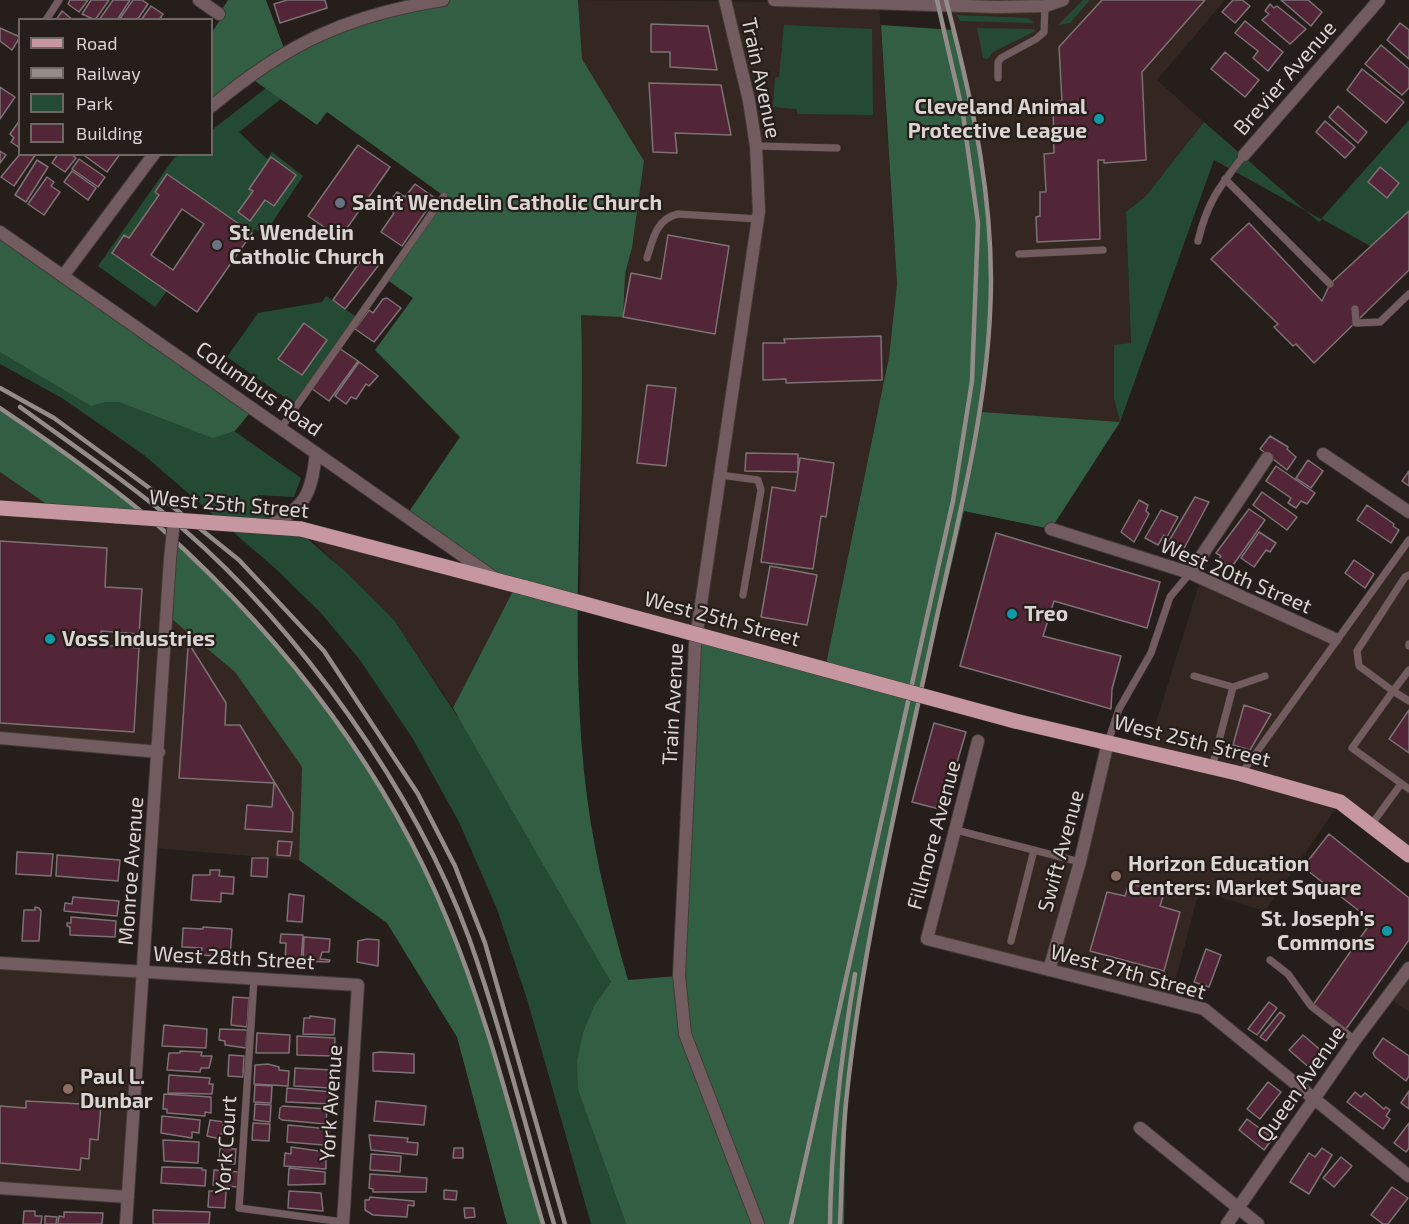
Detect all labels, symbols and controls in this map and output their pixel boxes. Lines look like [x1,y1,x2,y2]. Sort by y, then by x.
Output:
street label: Train Avenue [736,15,786,141]
street label: Brevier Avenue [1228,16,1342,140]
legend [18,18,213,156]
text: Road [76,32,117,54]
text: Railway [76,62,141,84]
text: Park [76,92,113,114]
place label: Cleveland Animal Protective League [908,94,1087,144]
marker: Cleveland Animal Protective League [1092,112,1106,126]
text: Building [76,122,143,144]
place label: Saint Wendelin Catholic Church [352,190,662,216]
marker: Saint Wendelin Catholic Church [333,196,347,210]
place label: St. Wendelin Catholic Church [229,220,384,270]
marker: St. Wendelin Catholic Church [210,238,224,252]
street label: Columbus Road [191,336,327,442]
street label: West 25th Street [148,484,310,524]
street label: West 20th Street [1157,533,1315,619]
street label: West 25th Street [641,586,803,652]
place label: Treo [1024,601,1068,627]
marker: Treo [1005,607,1019,621]
place label: Voss Industries [62,626,215,652]
marker: Voss Industries [43,632,57,646]
street label: Train Avenue [657,642,689,766]
street label: West 25th Street [1111,709,1273,773]
street label: Fillmore Avenue [902,757,966,913]
street label: Swift Avenue [1033,787,1089,915]
street label: Monroe Avenue [113,796,149,946]
place label: Horizon Education Centers: Market Square [1128,851,1362,901]
marker: Horizon Education Centers: Market Square [1109,869,1123,883]
place label: St. Joseph's Commons [1261,906,1375,956]
marker: St. Joseph's Commons [1380,924,1394,938]
street label: West 27th Street [1047,939,1209,1005]
street label: West 28th Street [152,941,316,975]
street label: Queen Avenue [1252,1021,1350,1147]
street label: York Avenue [314,1044,348,1162]
place label: Paul L. Dunbar [80,1064,153,1114]
marker: Paul L. Dunbar [61,1082,75,1096]
street label: York Court [210,1095,242,1195]

